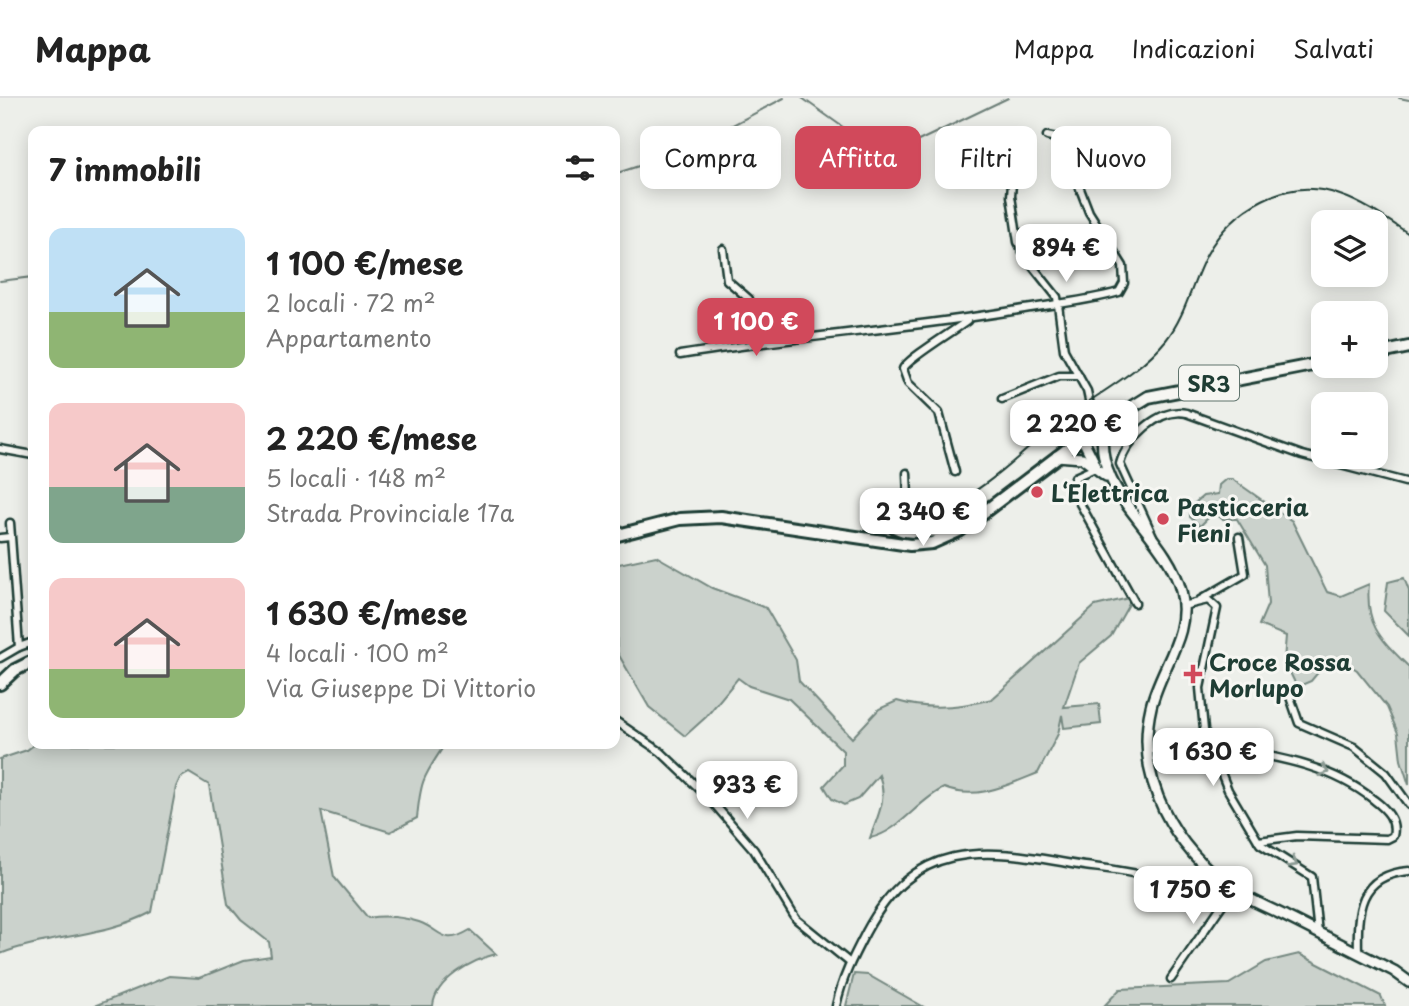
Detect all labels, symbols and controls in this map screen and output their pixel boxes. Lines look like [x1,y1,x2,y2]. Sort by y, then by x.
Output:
text: Mappa [35,23,151,73]
text: Mappa [1014,30,1094,66]
text: Indicazioni [1132,30,1255,66]
text: Salvati [1293,30,1374,66]
chip: Compra [640,126,781,189]
chip: Affitta [795,126,921,189]
chip: Filtri [935,126,1037,189]
chip: Nuovo [1051,126,1171,189]
text: 7 immobili [49,146,201,191]
icon: filters [561,149,599,187]
map controls [1311,210,1388,469]
button: layers [1311,210,1388,287]
pin: 894 € [1017,225,1115,284]
text: 894 € [1032,229,1100,264]
text: 1 100 €/mese [266,240,463,285]
icon: home [105,256,189,340]
text: 2 locali · 72 m² [266,285,436,320]
pin: 1 100 € [691,299,821,358]
button: + [1311,301,1388,378]
text: 1 100 € [713,303,799,338]
text: Appartamento [266,320,432,355]
road number: SR3 [1179,366,1239,400]
button: − [1311,392,1388,469]
pin: 2 220 € [1009,400,1139,460]
text: 2 220 € [1026,405,1122,440]
text: 2 220 €/mese [266,415,477,460]
icon: home [105,431,189,515]
text: 5 locali · 148 m² [266,460,446,495]
place label: L‘Elettrica [1051,475,1169,510]
marker: L‘Elettrica [1029,484,1045,500]
pin: 2 340 € [858,489,988,548]
place label: Pasticceria Fieni [1177,489,1309,550]
text: 2 340 € [876,493,970,528]
text: Strada Provinciale 17a [266,495,514,530]
marker: Pasticceria Fieni [1155,511,1171,527]
text: 1 630 €/mese [266,590,468,635]
icon: home [105,606,189,690]
text: 4 locali · 100 m² [266,635,449,670]
place label: Croce Rossa Morlupo [1209,644,1352,705]
marker: Croce Rossa Morlupo [1183,664,1203,684]
text: Via Giuseppe Di Vittorio [266,670,536,705]
pin: 1 630 € [1148,728,1278,788]
text: 1 630 € [1169,733,1257,768]
pin: 933 € [698,762,796,821]
one-way arrow [1318,762,1330,777]
text: 933 € [712,766,782,801]
one-way arrow [1286,855,1299,868]
pin: 1 750 € [1128,866,1258,926]
text: 1 750 € [1150,871,1236,906]

